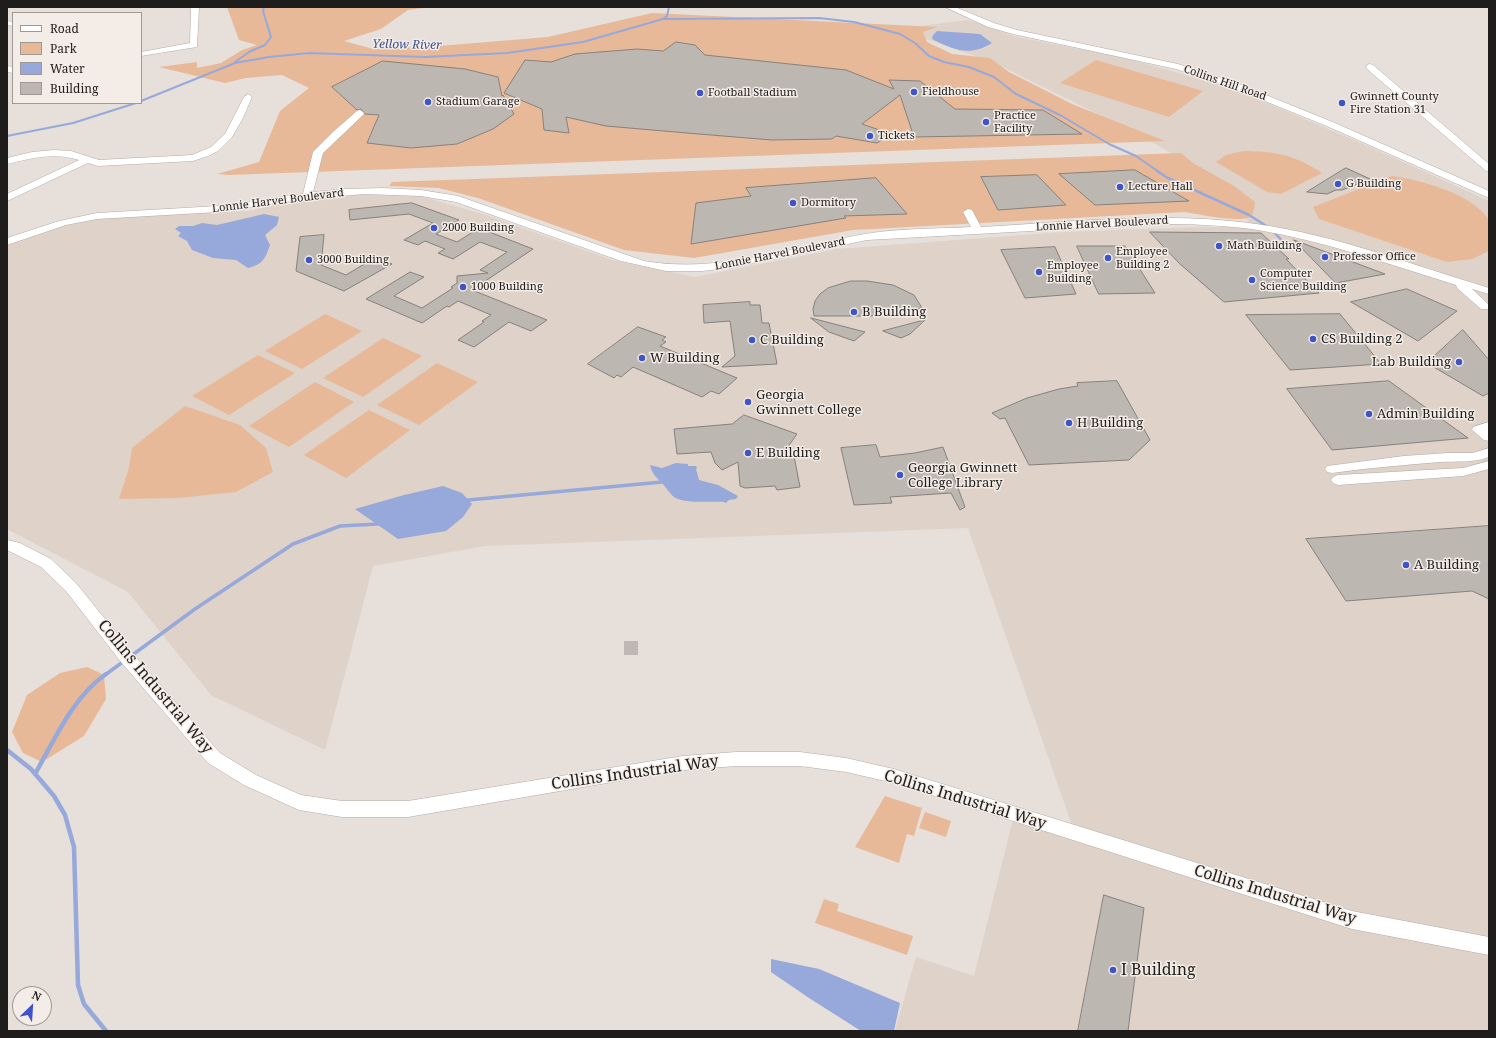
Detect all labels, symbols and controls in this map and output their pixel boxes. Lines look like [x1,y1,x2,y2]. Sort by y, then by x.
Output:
legend [12,12,142,104]
text: Road [50,20,79,37]
water label: Yellow River [372,37,442,53]
text: Park [50,40,77,57]
text: Water [50,60,85,77]
street label: Collins Hill Road [1182,63,1268,103]
text: Building [50,80,98,97]
place label: Fieldhouse [922,85,979,99]
place label: Football Stadium [708,86,797,100]
marker: Fieldhouse [909,87,919,97]
marker: Football Stadium [695,88,705,98]
place label: Gwinnett County Fire Station 31 [1350,90,1439,116]
place label: Stadium Garage [436,95,520,109]
marker: Stadium Garage [423,97,433,107]
marker: Gwinnett County Fire Station 31 [1337,98,1347,108]
place label: Practice Facility [994,109,1036,135]
marker: Practice Facility [981,117,991,127]
place label: Tickets [878,129,915,143]
marker: Tickets [865,131,875,141]
place label: G Building [1346,177,1401,191]
marker: G Building [1333,179,1343,189]
place label: Lecture Hall [1128,180,1193,194]
marker: Lecture Hall [1115,182,1125,192]
street label: Lonnie Harvel Boulevard [211,186,345,216]
place label: Dormitory [801,196,856,210]
marker: Dormitory [788,198,798,208]
street label: Lonnie Harvel Boulevard [1035,214,1169,234]
place label: 2000 Building [442,221,514,235]
marker: 2000 Building [429,223,439,233]
street label: Lonnie Harvel Boulevard [714,235,846,273]
place label: Math Building [1227,239,1302,253]
marker: Math Building [1214,241,1224,251]
place label: Employee Building 2 [1116,245,1169,271]
place label: Professor Office [1333,250,1416,264]
marker: Professor Office [1320,252,1330,262]
place label: 3000 Building [317,253,389,267]
marker: Employee Building 2 [1103,253,1113,263]
marker: 3000 Building [304,255,314,265]
place label: Employee Building [1047,259,1099,285]
marker: Employee Building [1034,267,1044,277]
place label: Computer Science Building [1260,267,1346,293]
marker: Computer Science Building [1247,275,1257,285]
place label: 1000 Building [471,280,543,294]
marker: 1000 Building [458,282,468,292]
place label: B Building [862,304,926,320]
marker: B Building [849,307,859,317]
place label: CS Building 2 [1321,331,1403,347]
place label: C Building [760,332,824,348]
marker: CS Building 2 [1308,334,1318,344]
marker: C Building [747,335,757,345]
place label: W Building [650,350,719,366]
marker: W Building [637,353,647,363]
place label: Lab Building [1372,354,1451,370]
marker: Lab Building [1454,357,1464,367]
place label: Georgia Gwinnett College [756,387,861,418]
marker: Georgia Gwinnett College [743,397,753,407]
place label: Admin Building [1377,406,1475,422]
marker: Admin Building [1364,409,1374,419]
place label: H Building [1077,415,1143,431]
marker: H Building [1064,418,1074,428]
place label: E Building [756,445,820,461]
marker: E Building [743,448,753,458]
place label: Georgia Gwinnett College Library [908,460,1017,491]
marker: Georgia Gwinnett College Library [895,470,905,480]
place label: A Building [1414,557,1479,573]
marker: A Building [1401,560,1411,570]
street label: Collins Industrial Way [93,616,217,758]
street label: Collins Industrial Way [550,752,720,794]
street label: Collins Industrial Way [881,766,1049,834]
street label: Collins Industrial Way [1191,861,1359,929]
place label: I Building [1121,960,1196,980]
marker: I Building [1108,965,1118,975]
north arrow [12,986,52,1026]
text: N [30,987,44,1004]

